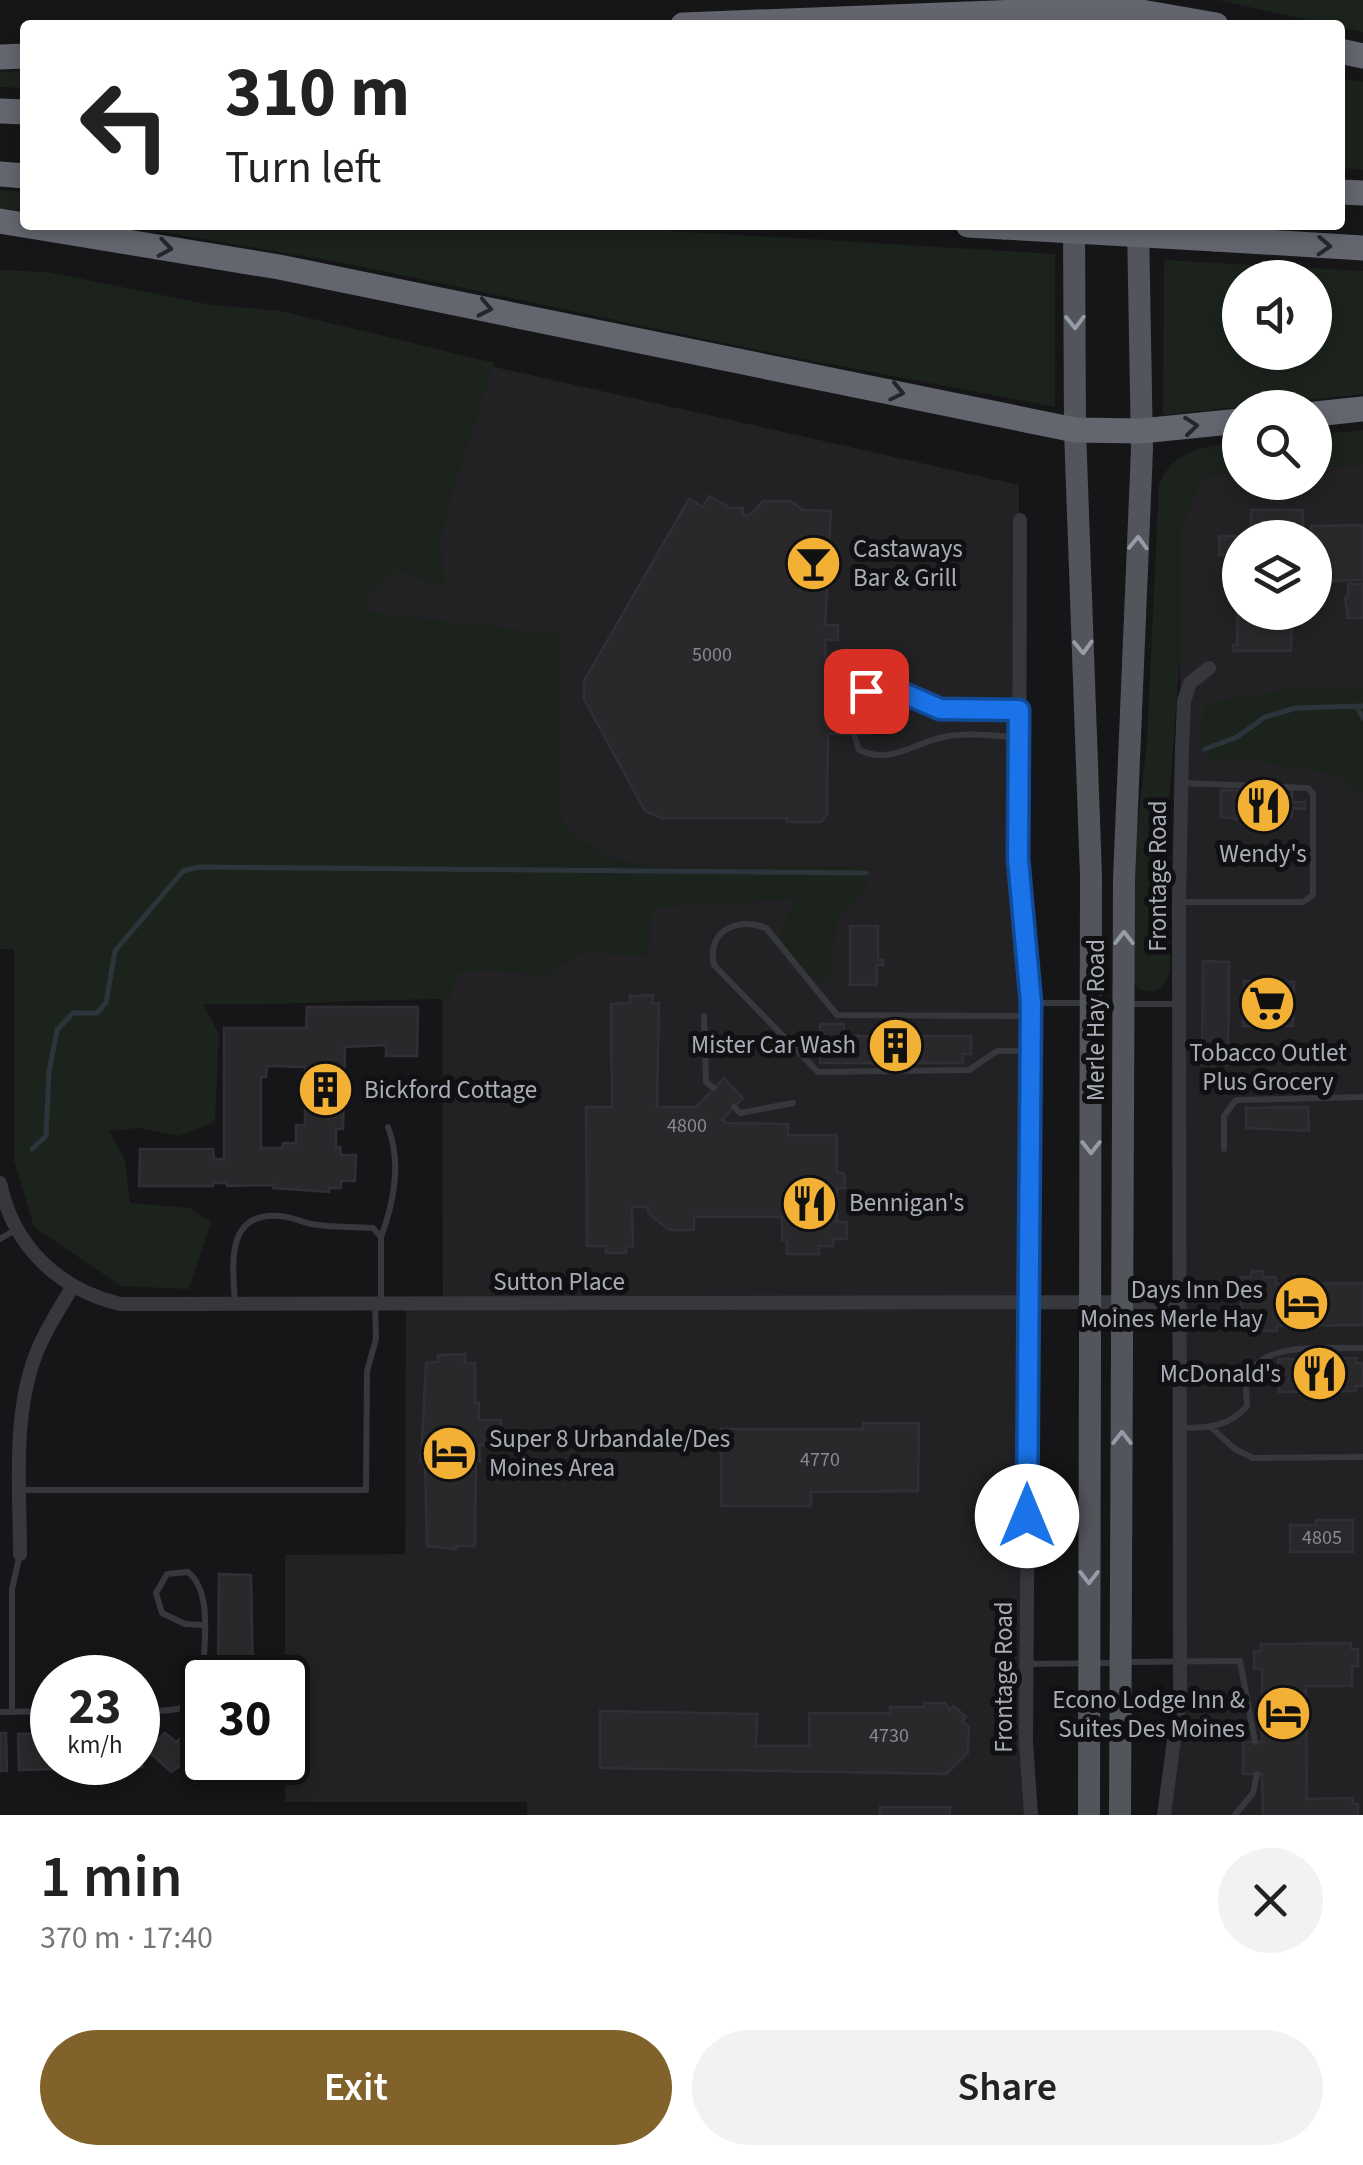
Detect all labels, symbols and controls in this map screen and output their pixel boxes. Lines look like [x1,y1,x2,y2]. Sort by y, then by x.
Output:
text: 310 m [225,43,410,143]
icon: left [60,60,190,190]
text: Turn left [225,136,381,200]
one-way arrow [1316,234,1332,256]
one-way arrow [157,237,174,258]
map controls [1222,260,1332,630]
button: sound [1222,260,1332,370]
one-way arrow [477,297,493,318]
one-way arrow [1064,315,1085,331]
one-way arrow [888,381,905,402]
button: search [1222,390,1332,500]
one-way arrow [1183,416,1199,437]
button: layers [1222,520,1332,630]
place label: Castaways Bar & Grill [853,531,963,596]
bar icon: Castaways Bar & Grill [784,533,844,593]
one-way arrow [1127,534,1148,550]
one-way arrow [1072,640,1093,656]
house number: 5000 [692,641,732,669]
pin [824,649,909,734]
icon: arrive [839,664,894,719]
restaurant icon: Wendy's [1233,775,1293,835]
street label: Frontage Road [1140,800,1176,952]
place label: Wendy's [1219,836,1307,872]
one-way arrow [1113,929,1135,944]
street label: Merle Hay Road [1078,939,1114,1101]
supermarket icon: Tobacco Outlet Plus Grocery [1238,974,1298,1034]
building icon: Mister Car Wash [865,1015,925,1075]
place label: Mister Car Wash [691,1027,856,1063]
place label: Tobacco Outlet Plus Grocery [1189,1035,1347,1100]
building icon: Bickford Cottage [295,1060,355,1120]
place label: Bickford Cottage [364,1072,537,1108]
house number: 4800 [667,1112,707,1140]
one-way arrow [1080,1140,1102,1156]
restaurant icon: Bennigan's [780,1173,840,1233]
place label: Bennigan's [849,1185,964,1221]
street label: Sutton Place [493,1264,625,1300]
place label: Days Inn Des Moines Merle Hay [1080,1272,1263,1337]
hotel icon: Days Inn Des Moines Merle Hay [1272,1274,1332,1334]
restaurant icon: McDonald's [1290,1344,1350,1404]
place label: McDonald's [1160,1356,1281,1392]
place label: Super 8 Urbandale/Des Moines Area [489,1421,730,1486]
hotel icon: Super 8 Urbandale/Des Moines Area [420,1423,480,1483]
one-way arrow [1111,1429,1132,1445]
house number: 4770 [800,1446,840,1474]
position arrow [975,1464,1079,1568]
house number: 4805 [1302,1524,1342,1552]
one-way arrow [1079,1570,1100,1586]
street label: Frontage Road [986,1601,1022,1753]
speed limit sign: 30 [180,1655,310,1785]
text: 23 [69,1672,121,1743]
place label: Econo Lodge Inn & Suites Des Moines [1052,1682,1245,1747]
hotel icon: Econo Lodge Inn & Suites Des Moines [1254,1684,1314,1744]
house number: 4730 [869,1722,909,1750]
text: km/h [67,1727,123,1763]
text: 1 min [40,1835,183,1920]
button: close [1218,1848,1323,1953]
text: 370 m · 17:40 [40,1915,213,1961]
button: Exit [40,2030,672,2145]
button: Share [692,2030,1323,2145]

